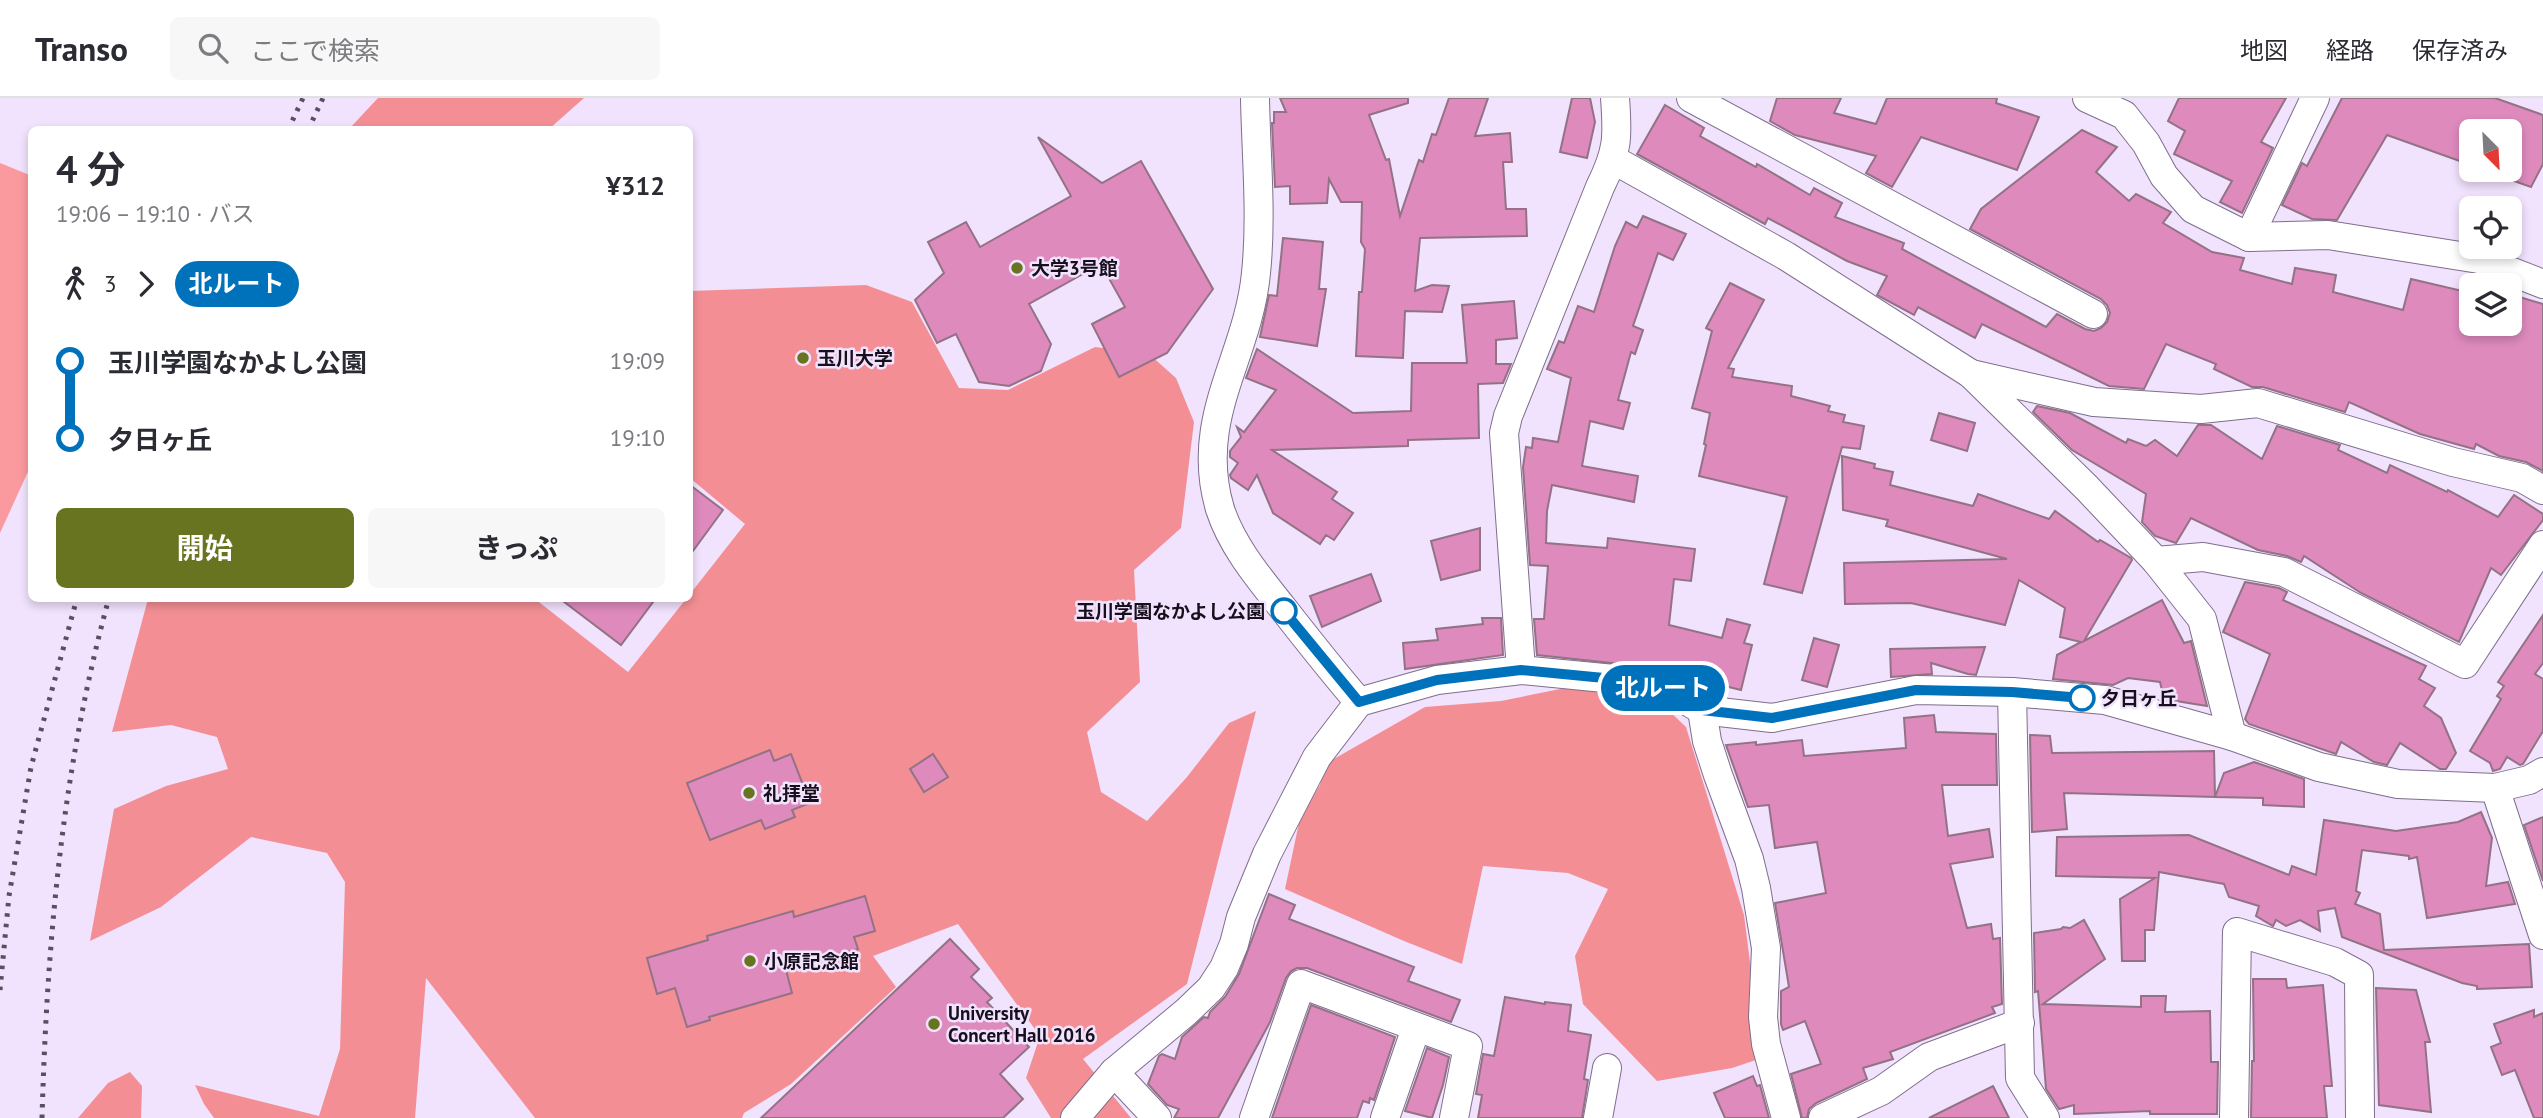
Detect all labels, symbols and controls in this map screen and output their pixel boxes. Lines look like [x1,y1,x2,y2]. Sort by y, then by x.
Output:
search box [170,17,660,80]
text: Transo [35,27,128,70]
icon: search [194,29,232,67]
text: ここで検索 [250,34,380,67]
text: 地図 [2240,35,2288,66]
text: 経路 [2326,35,2374,66]
text: 保存済み [2412,35,2508,66]
north arrow [2459,119,2522,182]
map controls [2459,119,2522,336]
text: 4 分 [56,144,125,193]
text: ¥312 [606,169,665,202]
button: locate [2459,196,2522,259]
text: 19:06 – 19:10 · バス [56,199,255,228]
place label: 大学3号館 [1031,256,1118,280]
marker: 大学3号館 [1009,260,1025,276]
icon: walk [56,265,94,303]
icon: forward [127,265,165,303]
text: 北ルート [189,268,285,299]
text: 3 [104,269,117,298]
button: layers [2459,273,2522,336]
text: 玉川学園なかよし公園 [108,346,367,379]
text: 19:09 [610,346,665,375]
place label: 玉川大学 [817,346,893,370]
marker: 玉川大学 [795,350,811,366]
text: 夕日ヶ丘 [108,423,212,456]
text: 19:10 [610,423,665,452]
button: 開始 [56,508,354,588]
button: きっぷ [368,508,665,588]
marker: 玉川学園なかよし公園 [1271,598,1297,624]
place label: 玉川学園なかよし公園 [1076,599,1265,623]
line badge: 北ルート [1614,665,1712,711]
text: 北ルート [1615,672,1711,703]
marker: 夕日ヶ丘 [2069,685,2095,711]
place label: 夕日ヶ丘 [2101,686,2177,710]
place label: 礼拝堂 [763,781,820,805]
marker: 礼拝堂 [741,785,757,801]
place label: 小原記念館 [764,949,859,973]
marker: 小原記念館 [742,953,758,969]
place label: University Concert Hall 2016 [948,1001,1096,1047]
marker: University Concert Hall 2016 [926,1016,942,1032]

